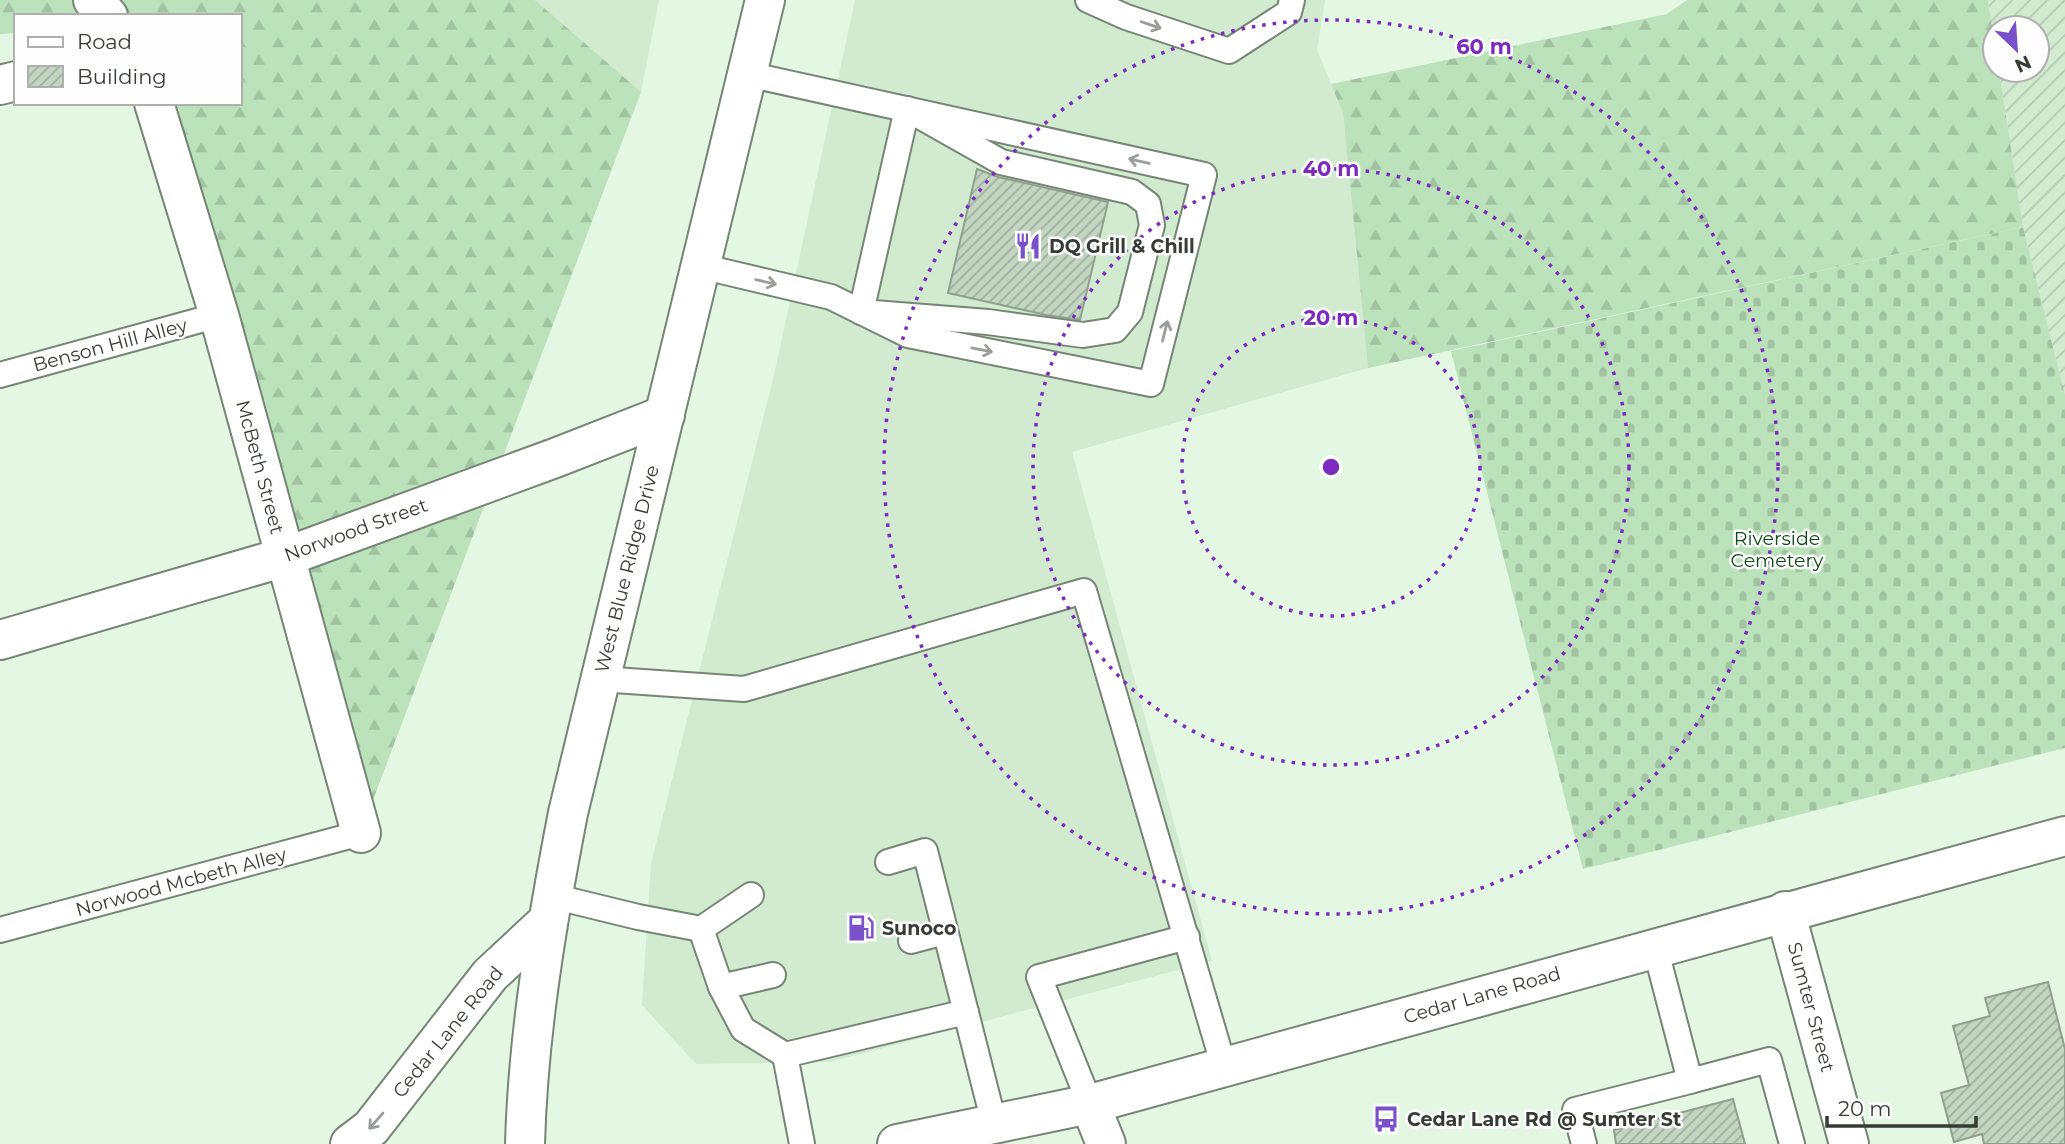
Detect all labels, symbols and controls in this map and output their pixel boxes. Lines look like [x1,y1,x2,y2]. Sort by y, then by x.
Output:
legend [14,14,242,105]
north arrow [1981,14,2051,84]
one-way arrow [1140,20,1162,32]
text: Road [77,29,132,54]
text: 60 m [1456,34,1512,59]
text: N [2011,50,2035,78]
text: Building [77,64,167,89]
one-way arrow [1128,153,1151,167]
text: 40 m [1303,156,1359,181]
restaurant icon: DQ Grill & Chill [1013,231,1043,261]
place label: DQ Grill & Chill [1049,235,1195,258]
one-way arrow [754,276,777,289]
text: 20 m [1304,305,1358,330]
street label: Benson Hill Alley [30,313,190,377]
one-way arrow [1159,320,1172,343]
one-way arrow [970,344,993,357]
street label: McBeth Street [231,398,289,537]
centre of rings [1319,455,1343,479]
street label: West Blue Ridge Drive [590,463,664,675]
street label: Norwood Street [281,493,431,567]
park label: Riverside Cemetery [1731,527,1824,572]
street label: Norwood Mcbeth Alley [73,843,290,921]
fuel station icon: Sunoco [846,913,876,943]
place label: Sunoco [882,917,956,940]
street label: Sumter Street [1783,940,1839,1075]
street label: Cedar Lane Road [388,962,508,1102]
street label: Cedar Lane Road [1401,962,1563,1028]
scale bar [1827,1084,1976,1128]
text: 20 m [1838,1096,1892,1121]
bus stop icon: Cedar Lane Rd @ Sumter St [1371,1104,1401,1134]
place label: Cedar Lane Rd @ Sumter St [1407,1108,1681,1131]
one-way arrow [368,1112,384,1130]

